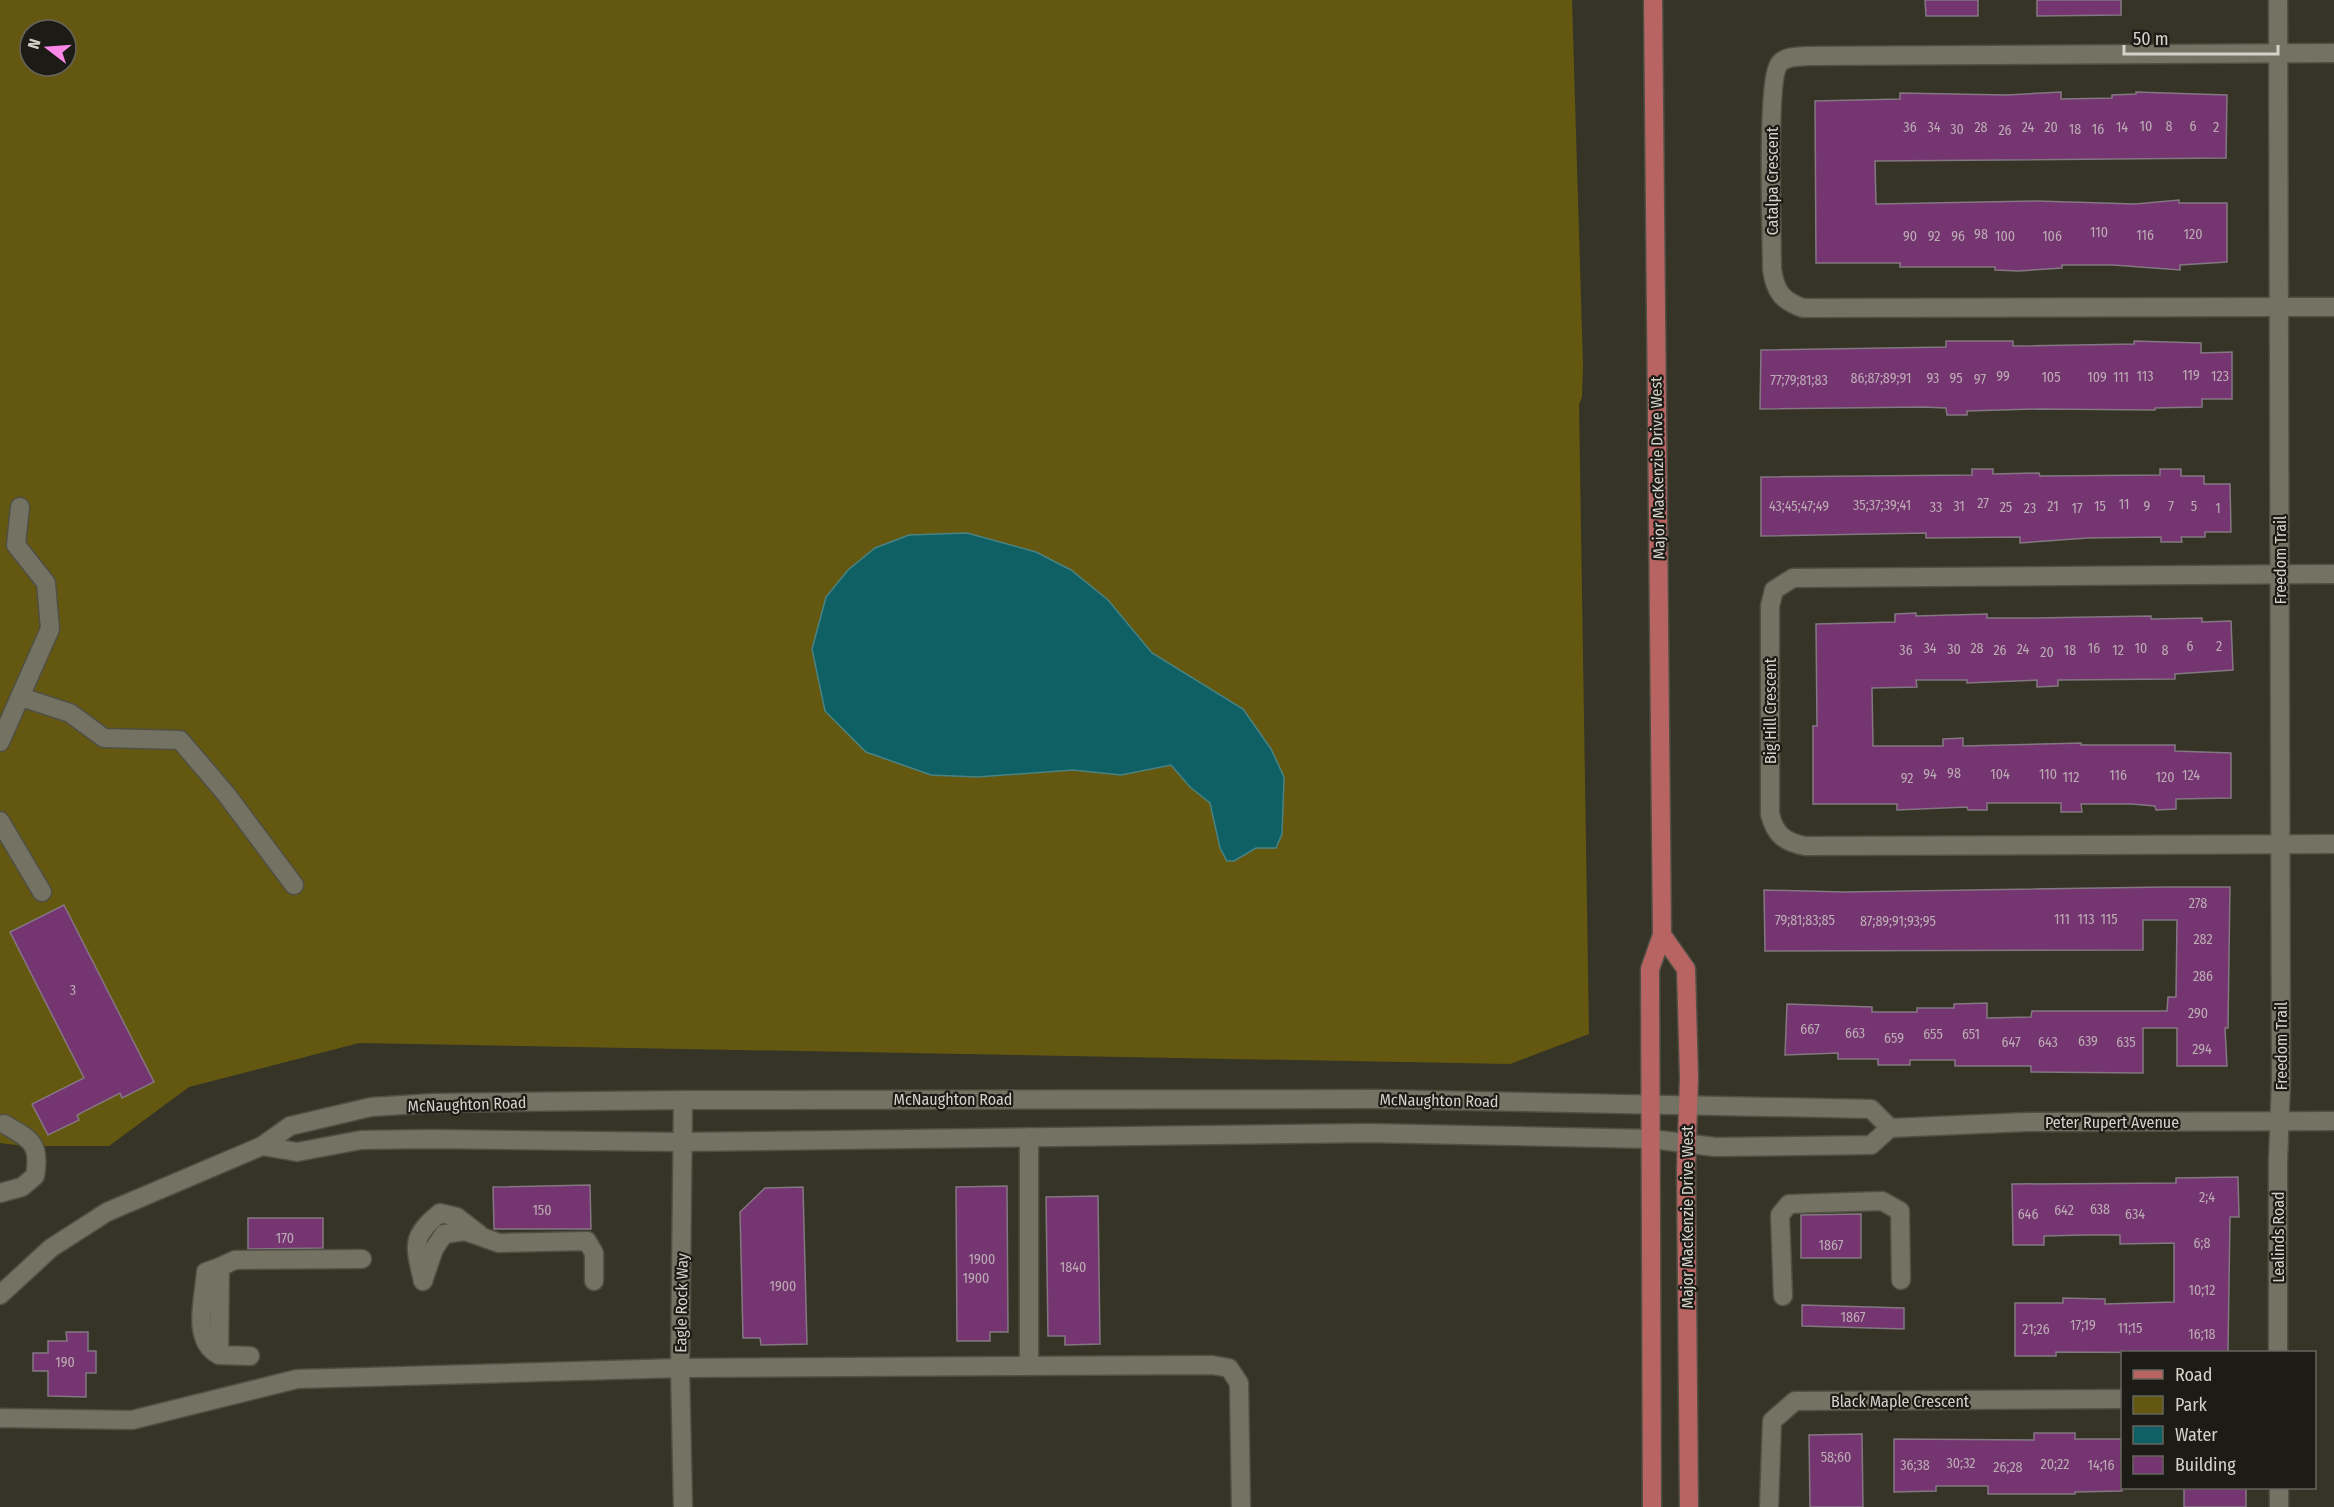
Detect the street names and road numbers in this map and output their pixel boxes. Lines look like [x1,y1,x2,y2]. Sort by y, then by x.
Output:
street label: Catalpa Crescent [1763,126,1782,235]
street label: Major MacKenzie Drive West [1646,376,1669,560]
street label: Freedom Trail [2271,516,2290,604]
street label: Big Hill Crescent [1761,657,1780,764]
street label: Freedom Trail [2272,1002,2291,1090]
street label: McNaughton Road [894,1090,1012,1109]
street label: McNaughton Road [1379,1090,1499,1111]
street label: McNaughton Road [407,1093,527,1116]
street label: Peter Rupert Avenue [2045,1113,2179,1132]
street label: Major MacKenzie Drive West [1678,1125,1697,1308]
street label: Lealinds Road [2269,1191,2288,1283]
street label: Eagle Rock Way [671,1252,692,1353]
street label: Black Maple Crescent [1831,1392,1970,1411]

